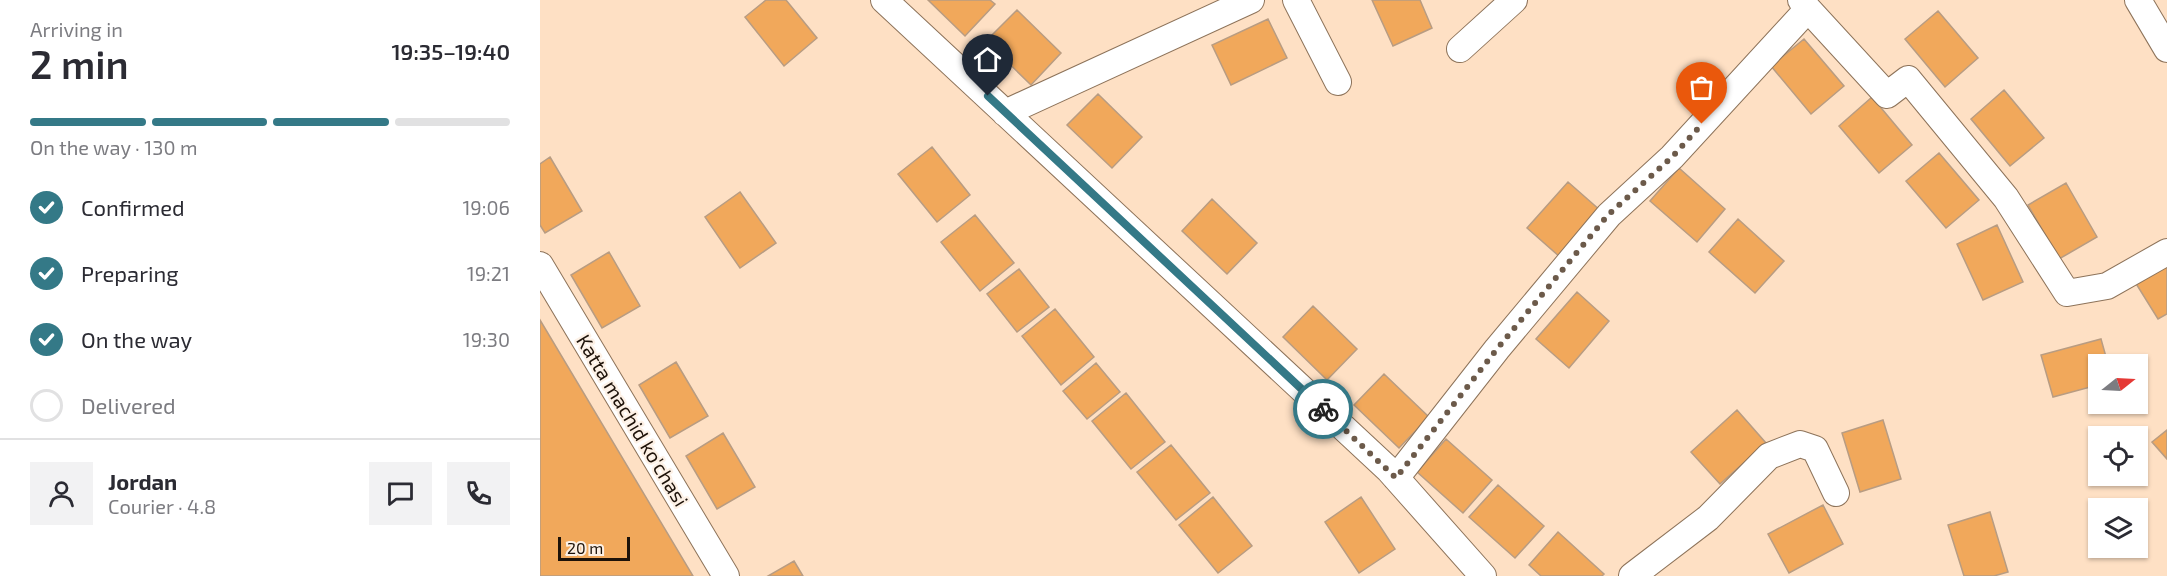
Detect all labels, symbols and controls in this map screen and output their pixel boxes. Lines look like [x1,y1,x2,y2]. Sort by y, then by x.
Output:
text: Arriving in [30,17,123,41]
pin [962,34,1013,96]
text: 19:35–19:40 [391,38,510,64]
text: 2 min [30,40,129,87]
icon: home [971,43,1004,76]
pin [1676,62,1727,124]
icon: bag [1685,71,1718,104]
text: On the way · 130 m [30,135,197,159]
icon: check [30,191,63,224]
text: Confirmed [81,194,185,220]
text: 19:06 [462,195,510,219]
icon: check [30,257,63,290]
text: Preparing [81,260,179,286]
text: 19:21 [467,261,510,285]
icon: check [30,323,63,356]
text: On the way [81,326,192,352]
text: 19:30 [463,327,510,351]
street label: Katta machid ko'chasi [572,330,694,510]
north arrow [2088,354,2148,414]
map controls [2088,354,2148,558]
courier [1293,379,1353,439]
text: Delivered [81,392,176,418]
icon: bike [1307,393,1340,426]
button: locate [2088,426,2148,486]
button: person [30,462,93,525]
button: chat [369,462,432,525]
button: phone [447,462,510,525]
text: Jordan [108,468,177,494]
text: Courier · 4.8 [108,494,216,518]
button: layers [2088,498,2148,558]
scale bar [558,534,630,562]
text: 20 m [567,538,603,557]

